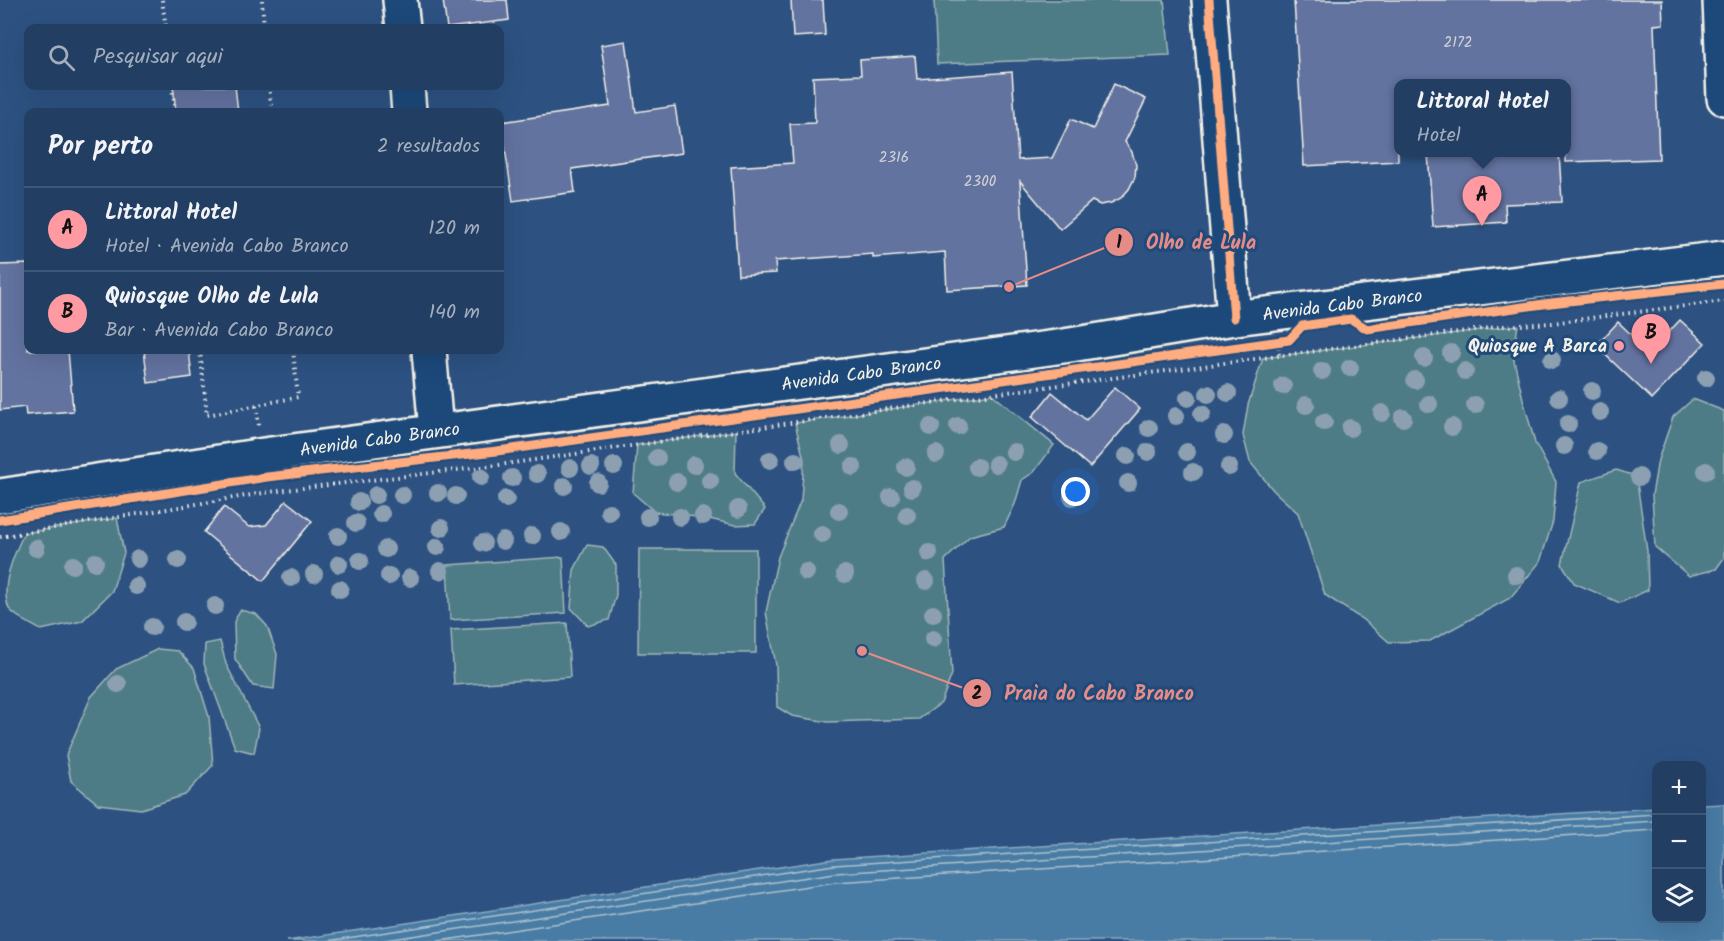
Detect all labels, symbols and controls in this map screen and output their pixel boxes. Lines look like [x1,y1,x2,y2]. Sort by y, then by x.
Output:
search box [24,24,504,90]
house number: 2172 [1443,31,1473,55]
text: Pesquisar aqui [93,40,223,75]
icon: search [45,41,78,74]
popup [1394,79,1571,157]
text: Littoral Hotel [1417,85,1548,120]
text: Hotel [1417,120,1461,152]
text: Por perto [48,126,153,168]
text: 2 resultados [377,131,480,163]
house number: 2316 [879,146,909,170]
house number: 2300 [964,170,997,194]
pin: A [1462,176,1502,226]
text: Littoral Hotel [105,196,237,231]
text: A [61,213,74,245]
text: 120 m [428,213,480,245]
callout: Olho de Lula [1104,223,1268,261]
text: Olho de Lula [1146,228,1256,260]
text: 1 [1116,229,1122,258]
text: Hotel · Avenida Cabo Branco [105,231,349,263]
text: Quiosque Olho de Lula [105,280,319,315]
street label: Avenida Cabo Branco [1261,282,1424,330]
text: B [61,297,74,329]
text: 140 m [429,297,480,329]
pin: B [1632,314,1670,364]
text: Bar · Avenida Cabo Branco [105,315,333,347]
place label: Quiosque A Barca [1468,333,1607,362]
marker: Quiosque A Barca [1612,339,1626,353]
street label: Avenida Cabo Branco [780,350,943,400]
street label: Avenida Cabo Branco [298,415,462,466]
your location [1061,477,1090,506]
callout: Praia do Cabo Branco [962,674,1206,712]
text: Praia do Cabo Branco [1004,679,1194,711]
text: 2 [972,680,982,709]
map controls [1652,761,1706,923]
button: + [1652,761,1706,815]
button: − [1652,815,1706,869]
button: layers [1652,869,1706,923]

